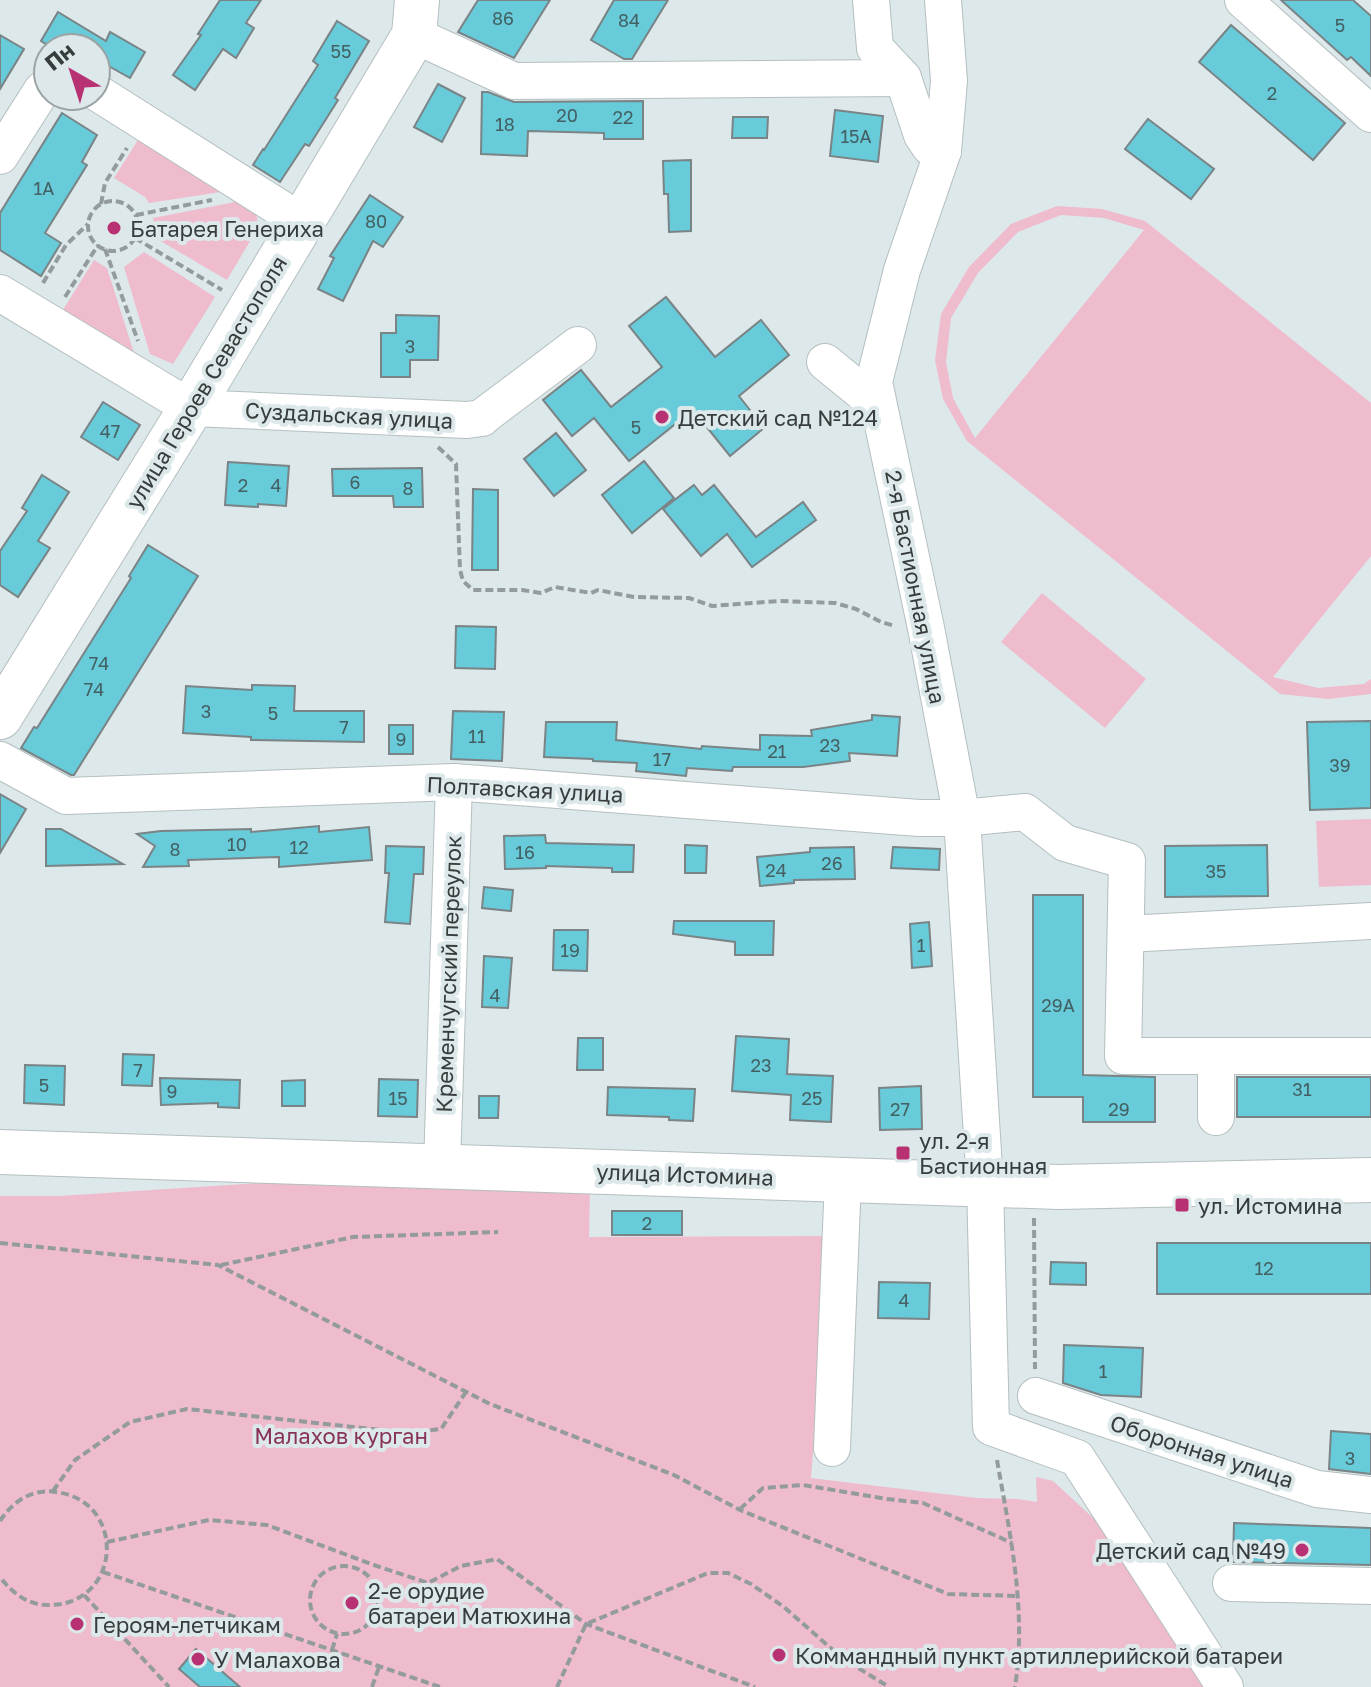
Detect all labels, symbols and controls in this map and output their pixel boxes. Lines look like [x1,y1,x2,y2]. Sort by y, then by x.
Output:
house number: 86 [492,7,514,29]
house number: 84 [618,9,640,31]
house number: 5 [1335,14,1345,36]
north arrow [32,32,112,112]
text: Пн [39,36,79,76]
house number: 55 [331,40,351,62]
house number: 2 [1267,82,1277,104]
house number: 20 [556,104,578,126]
house number: 22 [613,106,633,128]
house number: 18 [495,113,515,135]
house number: 15А [840,125,872,147]
house number: 1А [34,177,54,199]
house number: 80 [365,210,387,232]
place label: Батарея Генериха [130,215,324,242]
marker: Батарея Генериха [105,219,123,237]
street label: улица Героев Севастополя [120,251,292,513]
house number: 3 [405,335,415,357]
street label: Суздальская улица [244,396,454,434]
place label: Детский сад №124 [678,404,878,431]
marker: Детский сад №124 [653,408,671,426]
house number: 5 [631,416,641,438]
house number: 47 [100,420,120,442]
street label: 2-я Бастионная улица [880,468,952,706]
house number: 6 [350,471,360,493]
house number: 2 [238,474,248,496]
house number: 4 [271,474,282,496]
house number: 8 [403,477,413,499]
house number: 74 [89,652,109,674]
house number: 74 [84,678,104,700]
house number: 3 [201,700,211,722]
house number: 5 [268,702,278,724]
house number: 7 [339,716,349,738]
house number: 11 [468,725,486,747]
house number: 9 [396,728,406,750]
house number: 23 [820,734,840,756]
house number: 21 [767,740,787,762]
house number: 17 [653,748,671,770]
house number: 39 [1329,754,1351,776]
street label: Полтавская улица [426,770,624,808]
house number: 10 [227,833,247,855]
street label: Кременчугский переулок [430,834,466,1113]
house number: 12 [289,836,309,858]
house number: 8 [170,838,180,860]
house number: 16 [515,841,535,863]
house number: 26 [821,852,843,874]
house number: 24 [765,859,787,881]
house number: 35 [1206,860,1226,882]
house number: 1 [917,934,926,956]
house number: 19 [560,939,580,961]
house number: 4 [490,984,501,1006]
house number: 29А [1041,994,1075,1016]
house number: 23 [751,1054,771,1076]
house number: 7 [133,1059,143,1081]
house number: 5 [39,1074,49,1096]
house number: 31 [1292,1078,1312,1100]
house number: 9 [167,1080,177,1102]
house number: 15 [388,1087,408,1109]
house number: 25 [802,1087,822,1109]
house number: 27 [890,1098,910,1120]
house number: 29 [1108,1098,1130,1120]
place label: ул. 2-я Бастионная [919,1127,1047,1179]
marker: ул. 2-я Бастионная [894,1144,912,1162]
street label: улица Истомина [596,1157,774,1191]
place label: ул. Истомина [1198,1192,1342,1219]
marker: ул. Истомина [1173,1196,1191,1214]
house number: 2 [642,1212,652,1234]
house number: 12 [1254,1257,1274,1279]
house number: 4 [899,1289,910,1311]
house number: 1 [1099,1360,1108,1382]
street label: Оборонная улица [1107,1409,1297,1493]
park label: Малахов курган [254,1422,428,1449]
house number: 3 [1345,1447,1355,1469]
place label: Детский сад №49 [1096,1537,1286,1564]
marker: Детский сад №49 [1293,1541,1311,1559]
place label: 2-е орудие батареи Матюхина [368,1577,571,1629]
marker: 2-е орудие батареи Матюхина [343,1594,361,1612]
place label: Героям-летчикам [93,1611,281,1638]
marker: Героям-летчикам [68,1615,86,1633]
place label: Коммандный пункт артиллерийской батареи [795,1642,1283,1669]
place label: У Малахова [214,1646,341,1673]
marker: Коммандный пункт артиллерийской батареи [770,1646,788,1664]
marker: У Малахова [189,1650,207,1668]

